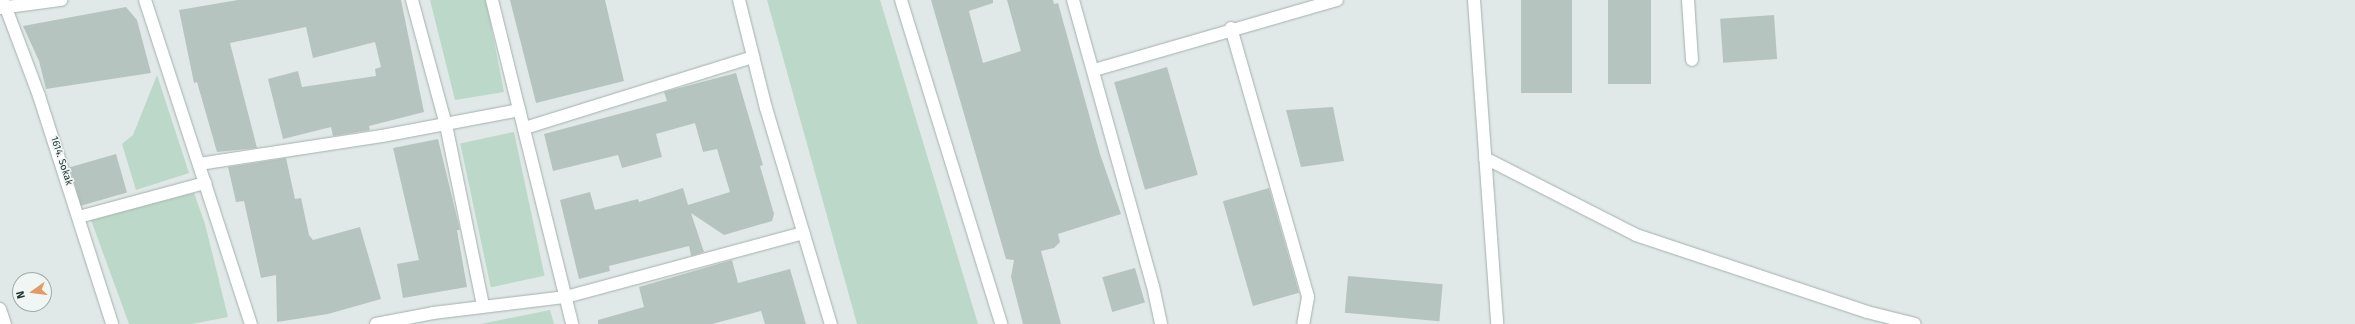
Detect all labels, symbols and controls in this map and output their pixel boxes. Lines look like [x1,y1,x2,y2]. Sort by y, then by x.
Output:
street label: 1614. Sokak [47,135,75,187]
north arrow [12,272,52,312]
text: N [14,290,28,300]

